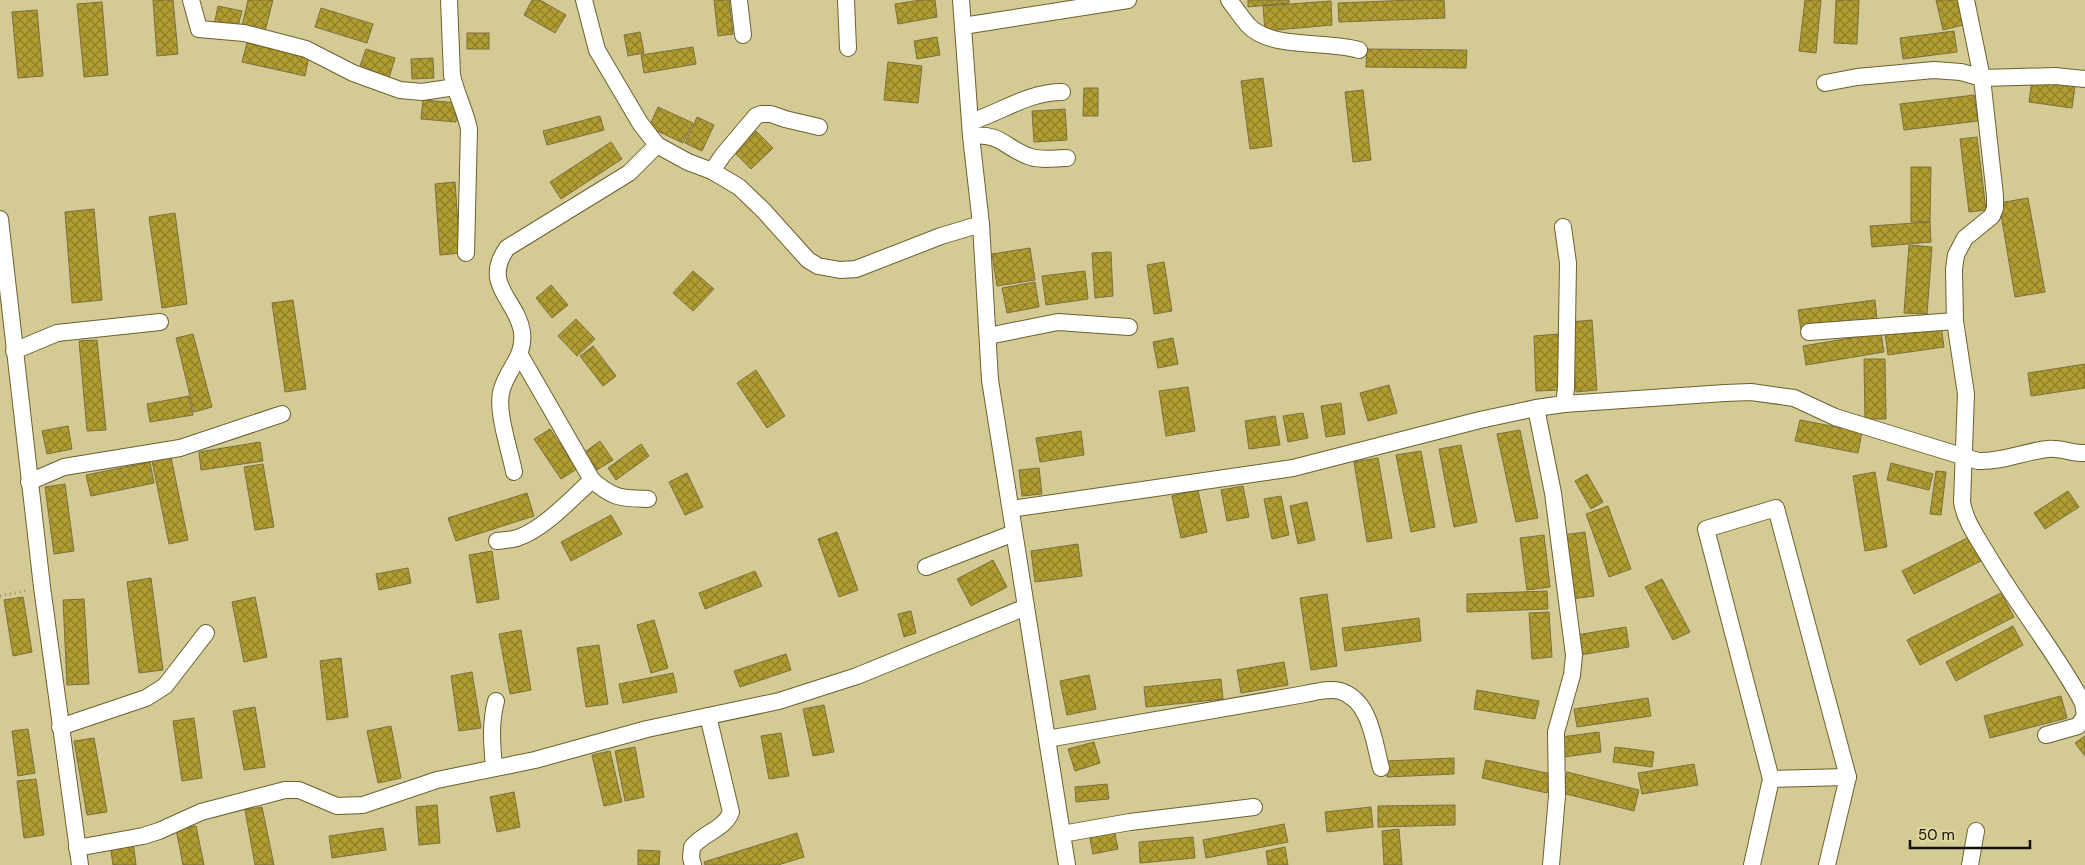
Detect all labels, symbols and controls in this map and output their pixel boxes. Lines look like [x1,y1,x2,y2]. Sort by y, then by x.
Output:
scale bar [1910,818,2030,850]
text: 50 m [1918,825,1955,845]

